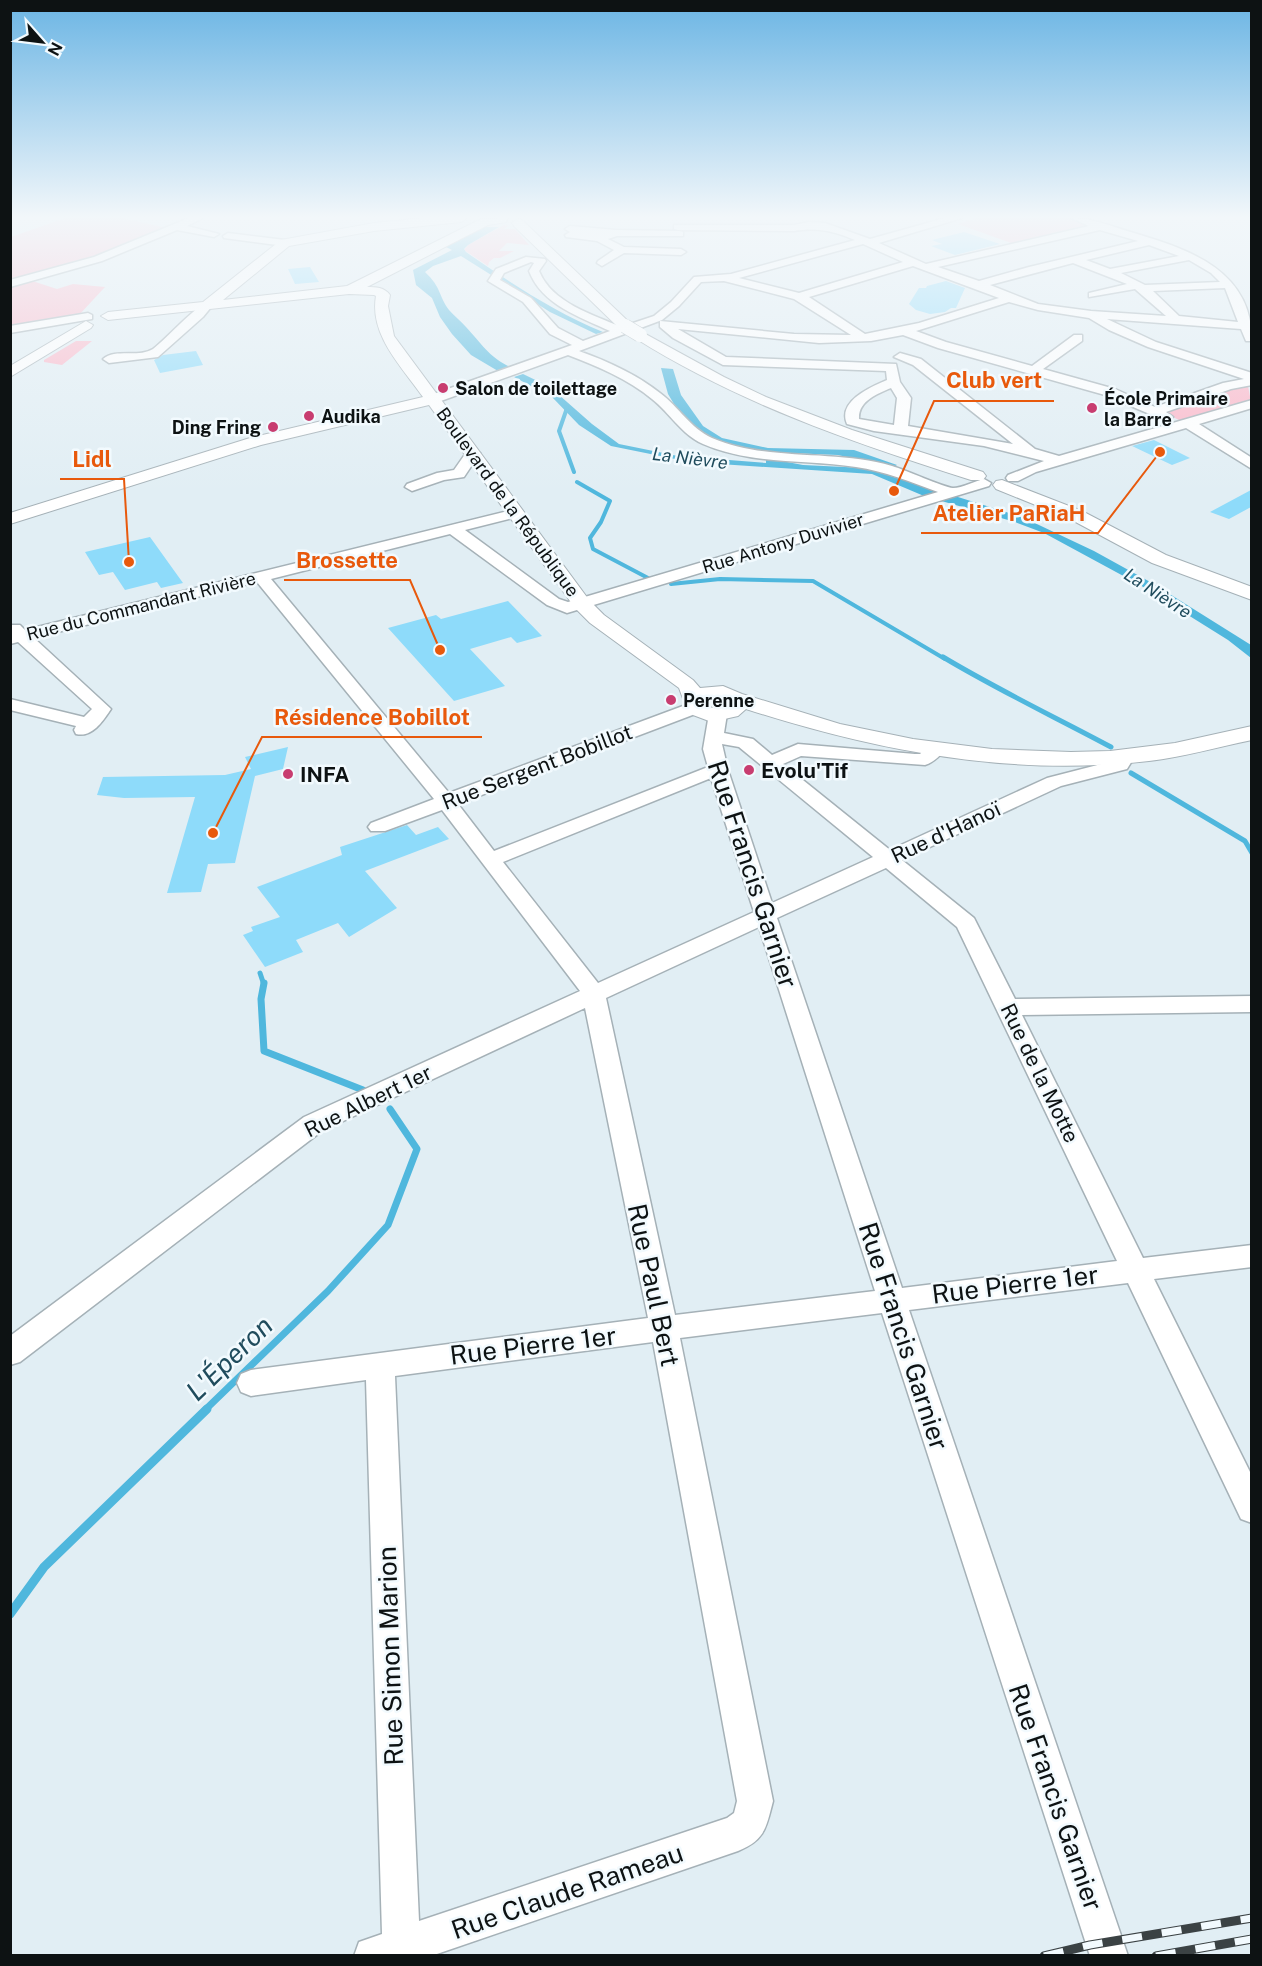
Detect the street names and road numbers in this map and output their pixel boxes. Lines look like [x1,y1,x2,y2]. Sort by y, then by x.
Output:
street label: Boulevard de la République [432,403,584,601]
street label: Rue Antony Duvivier [700,508,866,578]
street label: Rue du Commandant Rivière [24,567,258,645]
street label: Rue Sergent Bobillot [438,719,636,815]
street label: Rue Francis Garnier [702,756,804,992]
street label: Rue d'Hanoï [887,795,1006,868]
street label: Rue de la Motte [995,999,1085,1147]
street label: Rue Albert 1er [300,1059,436,1143]
street label: Rue Paul Bert [622,1201,686,1369]
street label: Rue Francis Garnier [853,1218,955,1454]
street label: Rue Pierre 1er [930,1258,1100,1310]
street label: Rue Pierre 1er [448,1319,618,1371]
street label: Rue Simon Marion [371,1546,409,1766]
street label: Rue Francis Garnier [1003,1680,1109,1914]
street label: Rue Claude Rameau [447,1837,687,1945]

